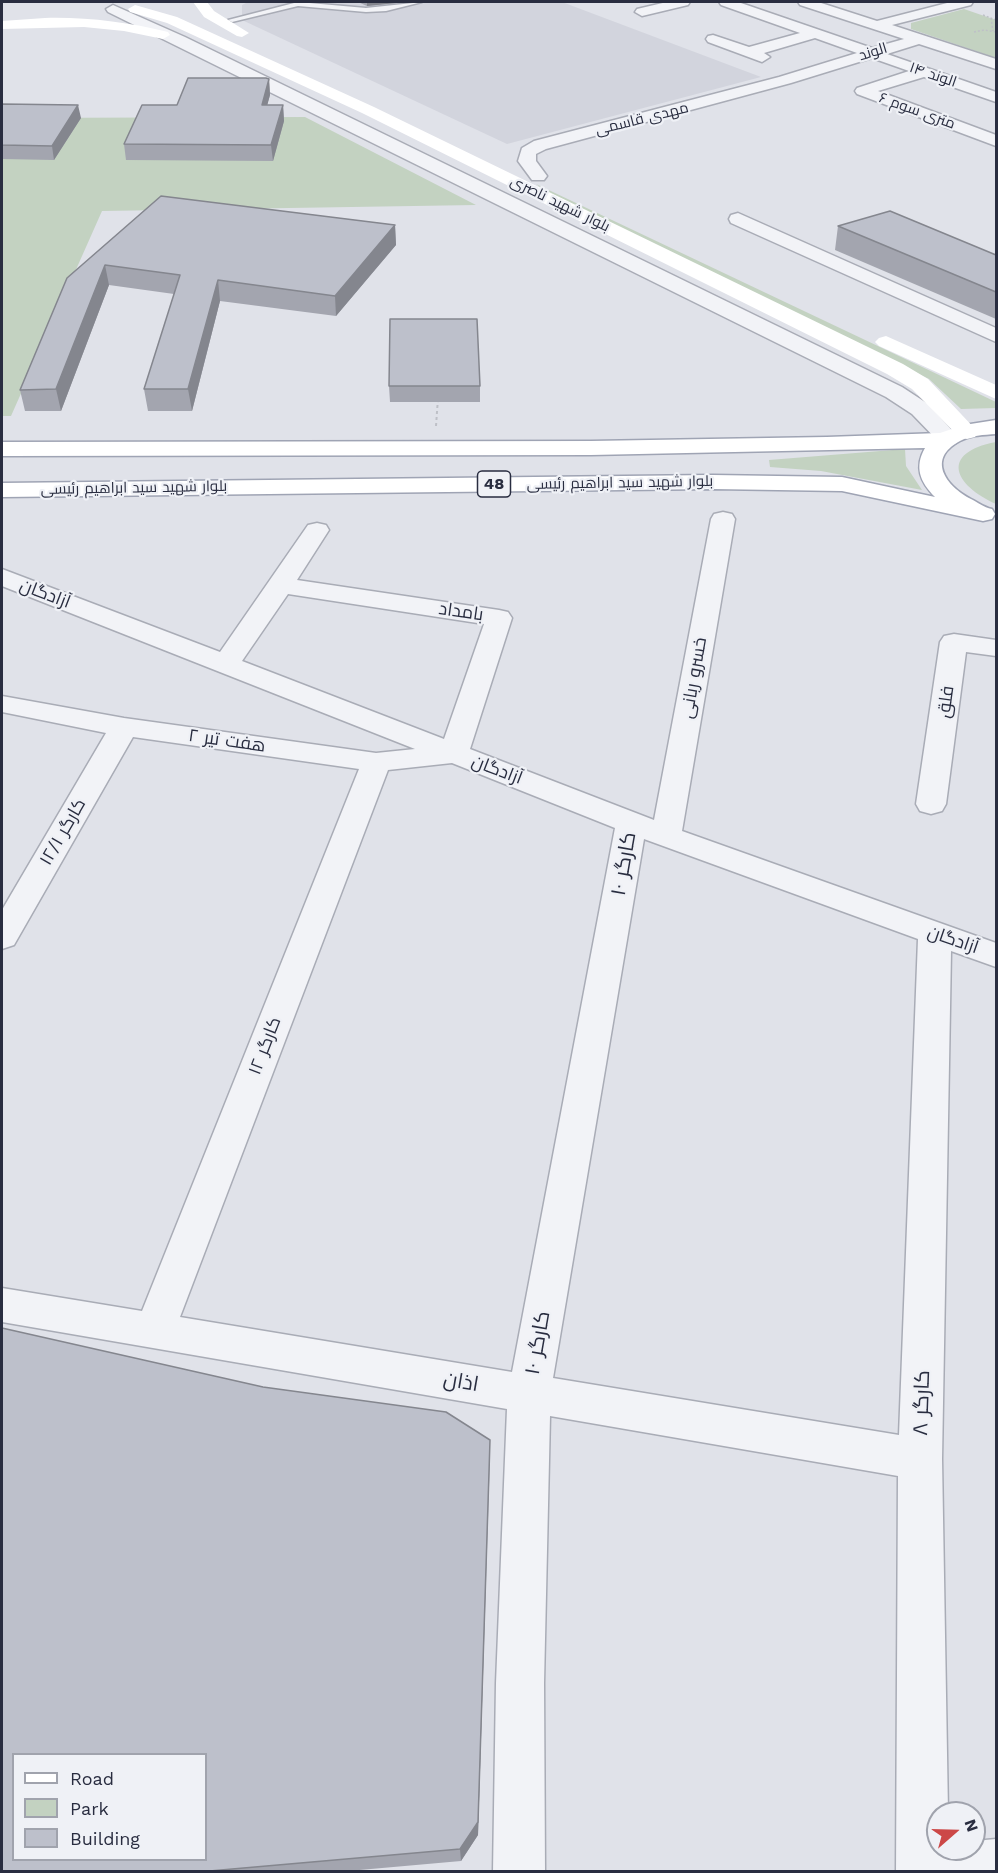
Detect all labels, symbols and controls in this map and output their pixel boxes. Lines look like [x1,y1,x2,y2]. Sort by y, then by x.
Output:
street label: الوند [857,39,889,65]
street label: الوند ۱۴ [907,59,959,91]
street label: ۶ متری سوم [876,89,958,133]
street label: مهدی قاسمی [594,99,690,139]
street label: بلوار شهید ناصری [507,172,613,236]
road number: 48 [478,471,510,497]
street label: بلوار شهید سید ابراهیم رئیسی [527,472,713,494]
street label: بلوار شهید سید ابراهیم رئیسی [41,477,227,499]
street label: آزادگان [17,574,73,614]
street label: بامداد [437,598,485,626]
street label: خسرو ربانی [676,636,712,720]
street label: فلق [933,684,959,720]
street label: هفت تیر ۲ [187,725,267,757]
street label: آزادگان [469,750,525,790]
street label: کارگر ۱۲/۱ [35,795,91,869]
street label: کارگر ۱۰ [606,830,642,898]
street label: آزادگان [925,921,981,959]
street label: کارگر ۱۲ [244,1014,286,1078]
street label: کارگر ۱۰ [520,1309,556,1377]
street label: اذان [441,1367,481,1397]
street label: کارگر ۸ [908,1370,936,1436]
legend [12,1753,207,1861]
text: Road [70,1768,114,1789]
text: Park [70,1798,109,1819]
north arrow [926,1801,986,1861]
text: N [961,1817,982,1834]
text: Building [70,1828,140,1849]

